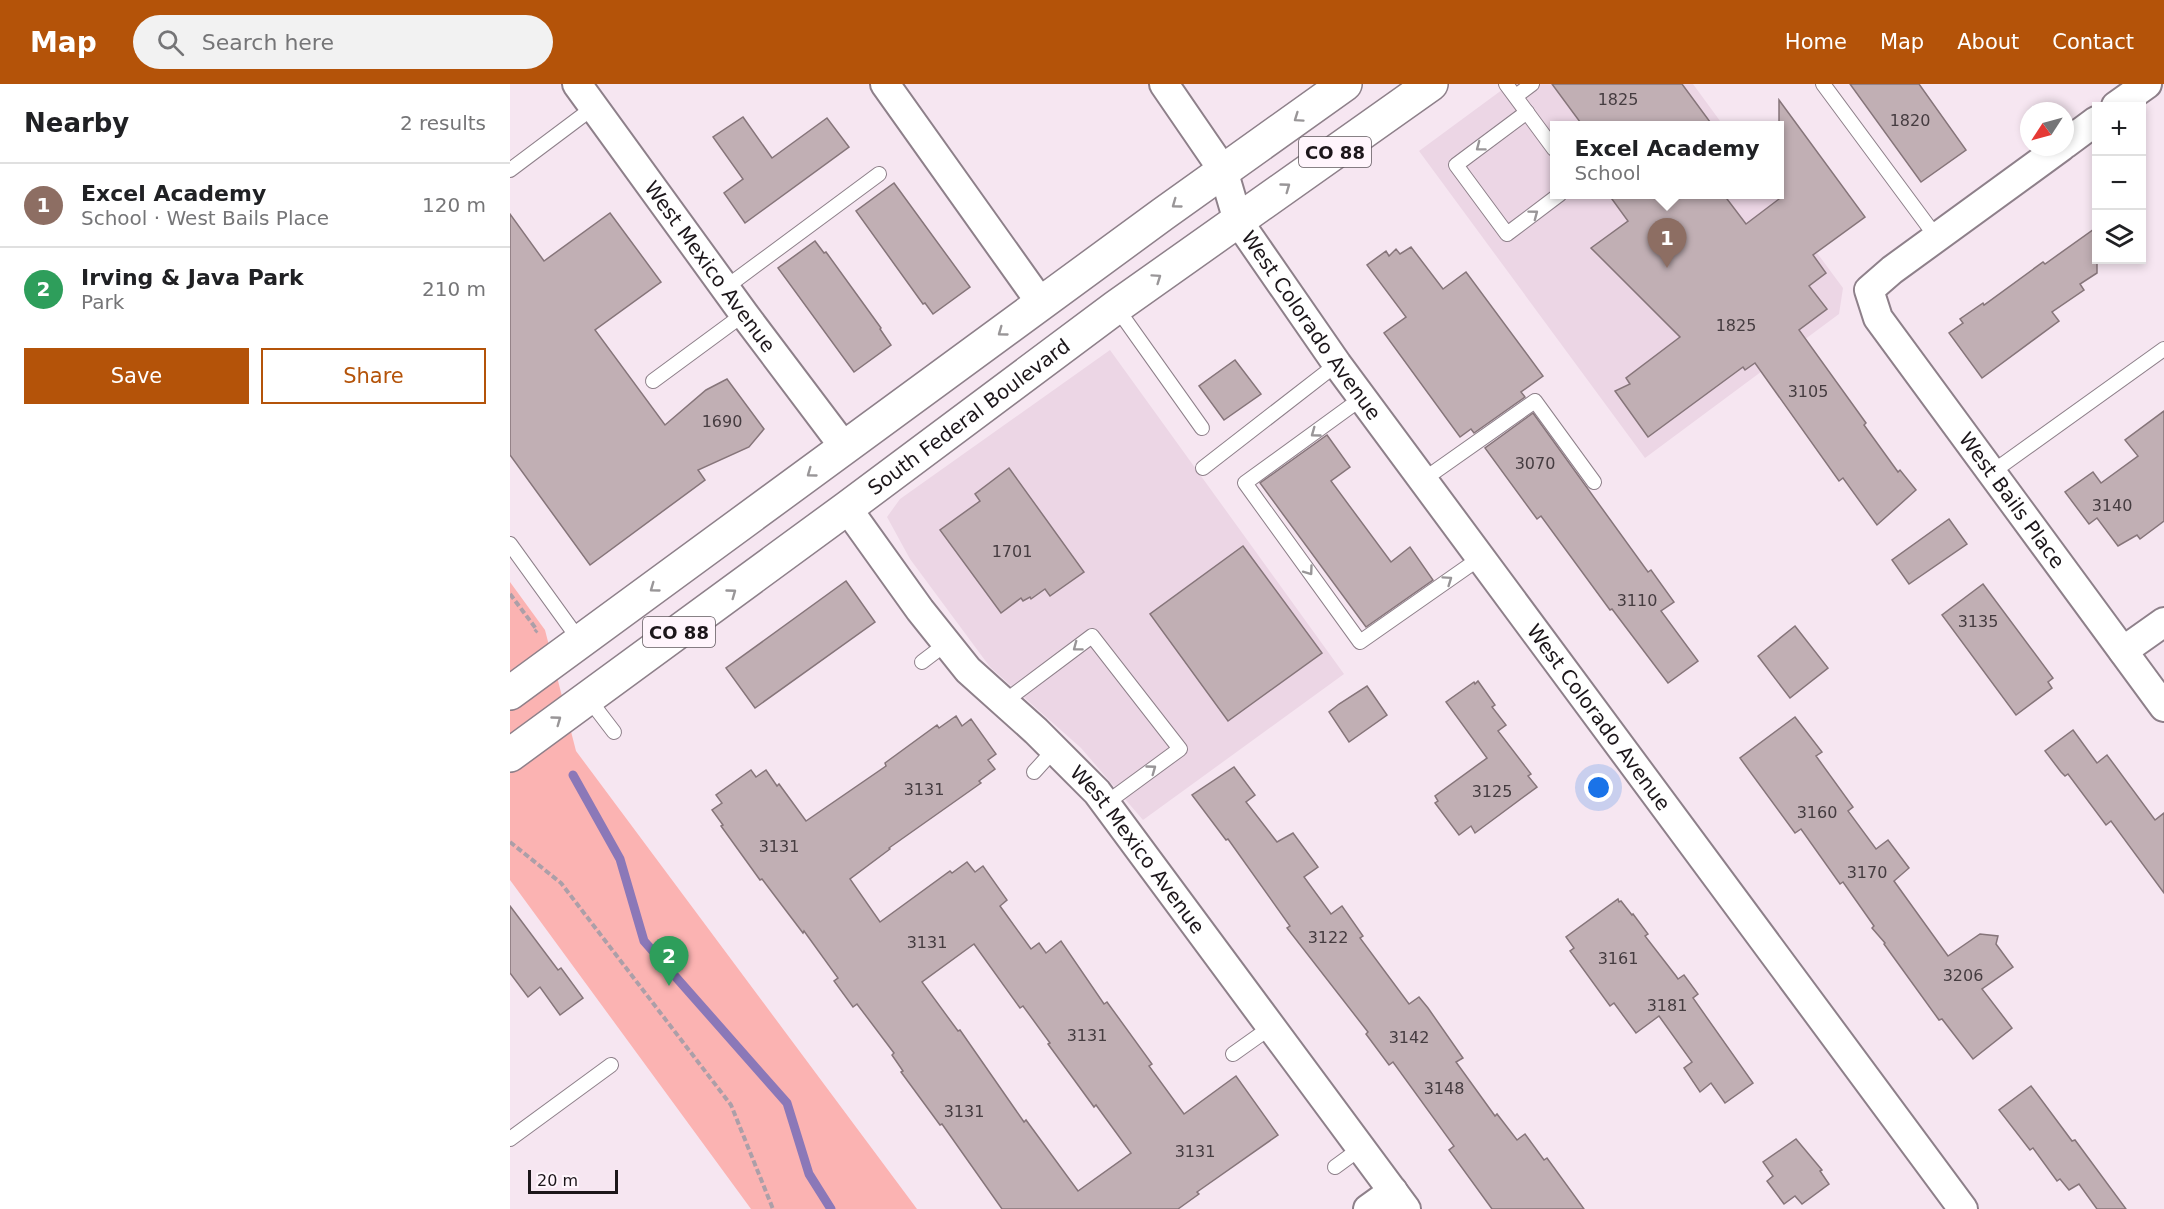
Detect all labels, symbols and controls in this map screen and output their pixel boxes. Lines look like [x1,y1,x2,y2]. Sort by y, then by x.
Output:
search box [133,15,553,69]
text: Map [30,26,97,59]
icon: search [154,26,187,59]
text: Search here [202,30,334,55]
text: Home [1785,30,1847,54]
text: Map [1880,30,1924,54]
text: About [1957,30,2019,54]
text: Contact [2052,30,2134,54]
house number: 1825 [1598,90,1638,109]
north arrow [2020,102,2074,156]
map controls [2092,102,2146,264]
button: + [2092,102,2146,156]
text: Nearby [24,108,129,138]
text: 2 results [400,111,486,135]
one-way arrow [1293,111,1304,122]
house number: 1820 [1890,111,1930,130]
popup [1550,121,1784,199]
text: Excel Academy [1574,136,1760,161]
road number: CO 88 [1299,137,1371,167]
one-way arrow [1476,140,1487,151]
button: − [2092,156,2146,210]
text: School [1574,161,1641,185]
street label: West Mexico Avenue [640,176,781,357]
text: Excel Academy [81,181,266,206]
one-way arrow [1279,183,1290,194]
text: 1 [37,193,50,217]
text: 120 m [422,193,486,217]
one-way arrow [1171,197,1182,208]
text: School · West Bails Place [81,206,329,230]
button: layers [2092,210,2146,264]
one-way arrow [1527,211,1538,222]
pin: 1 [1648,218,1686,268]
street label: West Colorado Avenue [1236,226,1386,425]
text: Irving & Java Park [81,265,304,290]
one-way arrow [1150,274,1161,285]
text: 2 [37,277,50,301]
text: 210 m [422,277,486,301]
text: Park [81,290,124,314]
house number: 1825 [1716,316,1756,335]
one-way arrow [997,325,1008,336]
street label: South Federal Boulevard [863,334,1075,500]
button: Save [24,348,249,404]
button: Share [261,348,486,404]
house number: 3105 [1788,382,1828,401]
house number: 1690 [702,412,742,431]
one-way arrow [1311,425,1322,436]
street label: West Bails Place [1954,428,2070,573]
house number: 3070 [1515,454,1555,473]
one-way arrow [807,466,818,477]
house number: 3140 [2092,496,2132,515]
house number: 1701 [992,542,1032,561]
one-way arrow [1302,565,1313,576]
one-way arrow [1442,576,1453,587]
one-way arrow [649,581,660,592]
one-way arrow [725,589,736,600]
house number: 3110 [1617,591,1657,610]
house number: 3135 [1958,612,1998,631]
road number: CO 88 [643,617,715,647]
street label: West Colorado Avenue [1522,619,1676,815]
one-way arrow [1073,639,1084,650]
one-way arrow [551,717,562,728]
street label: West Mexico Avenue [1065,760,1210,938]
one-way arrow [1146,765,1157,776]
your location [1584,773,1613,802]
house number: 3131 [904,780,944,799]
house number: 3125 [1472,782,1512,801]
house number: 3160 [1797,803,1837,822]
house number: 3131 [759,837,799,856]
house number: 3170 [1847,863,1887,882]
house number: 3122 [1308,928,1348,947]
house number: 3131 [907,933,947,952]
pin: 2 [650,936,688,986]
house number: 3161 [1598,949,1638,968]
house number: 3206 [1943,966,1983,985]
house number: 3181 [1647,996,1687,1015]
house number: 3131 [1067,1026,1107,1045]
house number: 3142 [1389,1028,1429,1047]
house number: 3148 [1424,1079,1464,1098]
house number: 3131 [944,1102,984,1121]
house number: 3131 [1175,1142,1215,1161]
scale bar [528,1167,618,1194]
text: 20 m [537,1171,578,1190]

